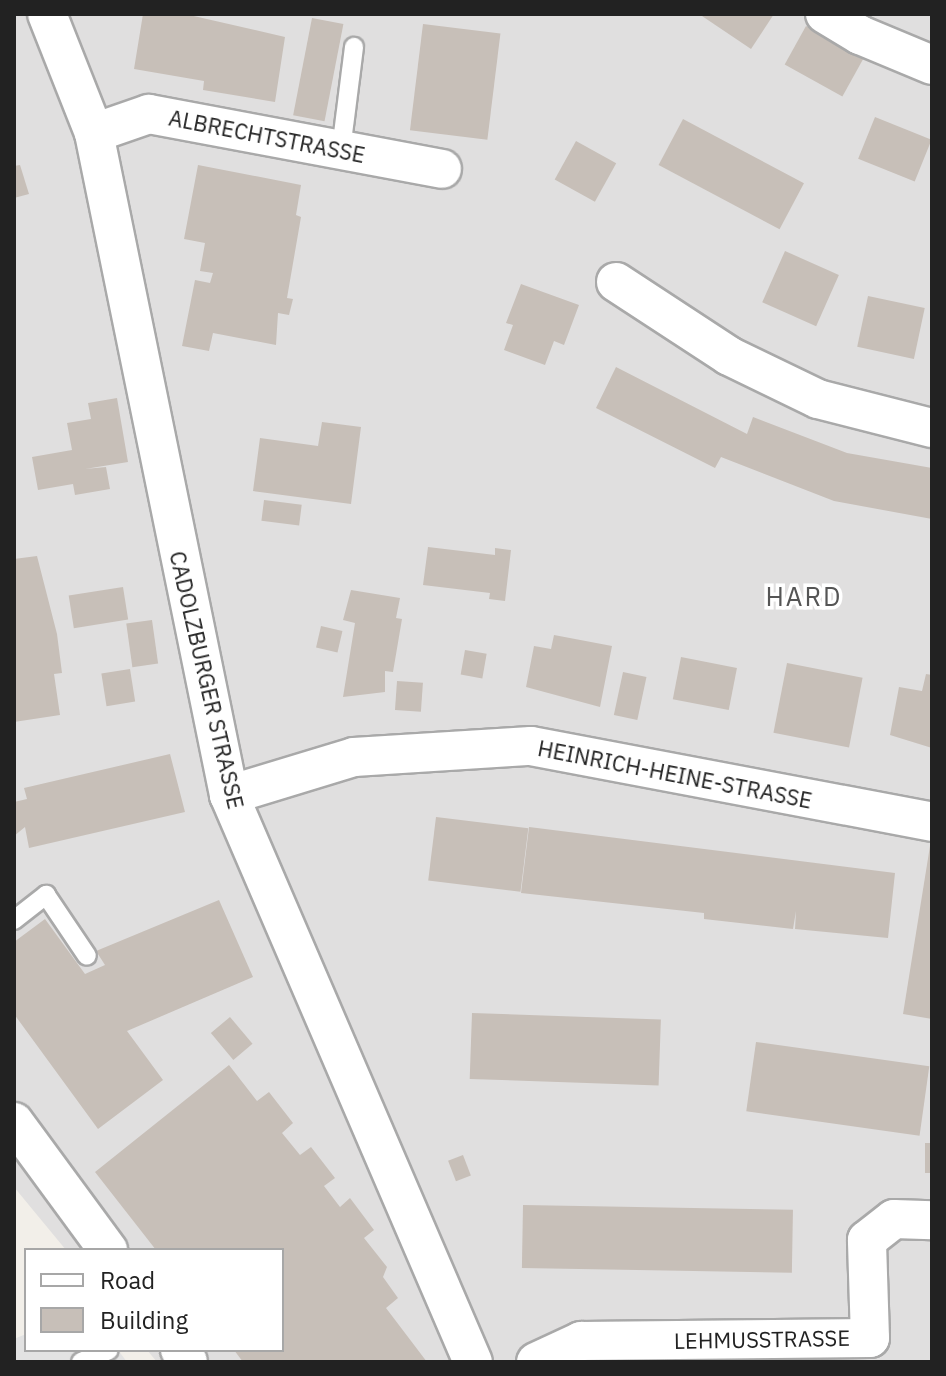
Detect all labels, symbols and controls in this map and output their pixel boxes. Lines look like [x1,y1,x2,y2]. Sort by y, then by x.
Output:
street label: ALBRECHTSTRASSE [167,104,367,168]
street label: CADOLZBURGER STRASSE [164,548,250,812]
district label: HARD [765,581,843,613]
street label: HEINRICH-HEINE-STRASSE [536,734,814,814]
legend [24,1248,284,1352]
text: Road [100,1264,155,1296]
text: Building [100,1304,188,1336]
street label: LEHMUSSTRASSE [674,1324,850,1354]

